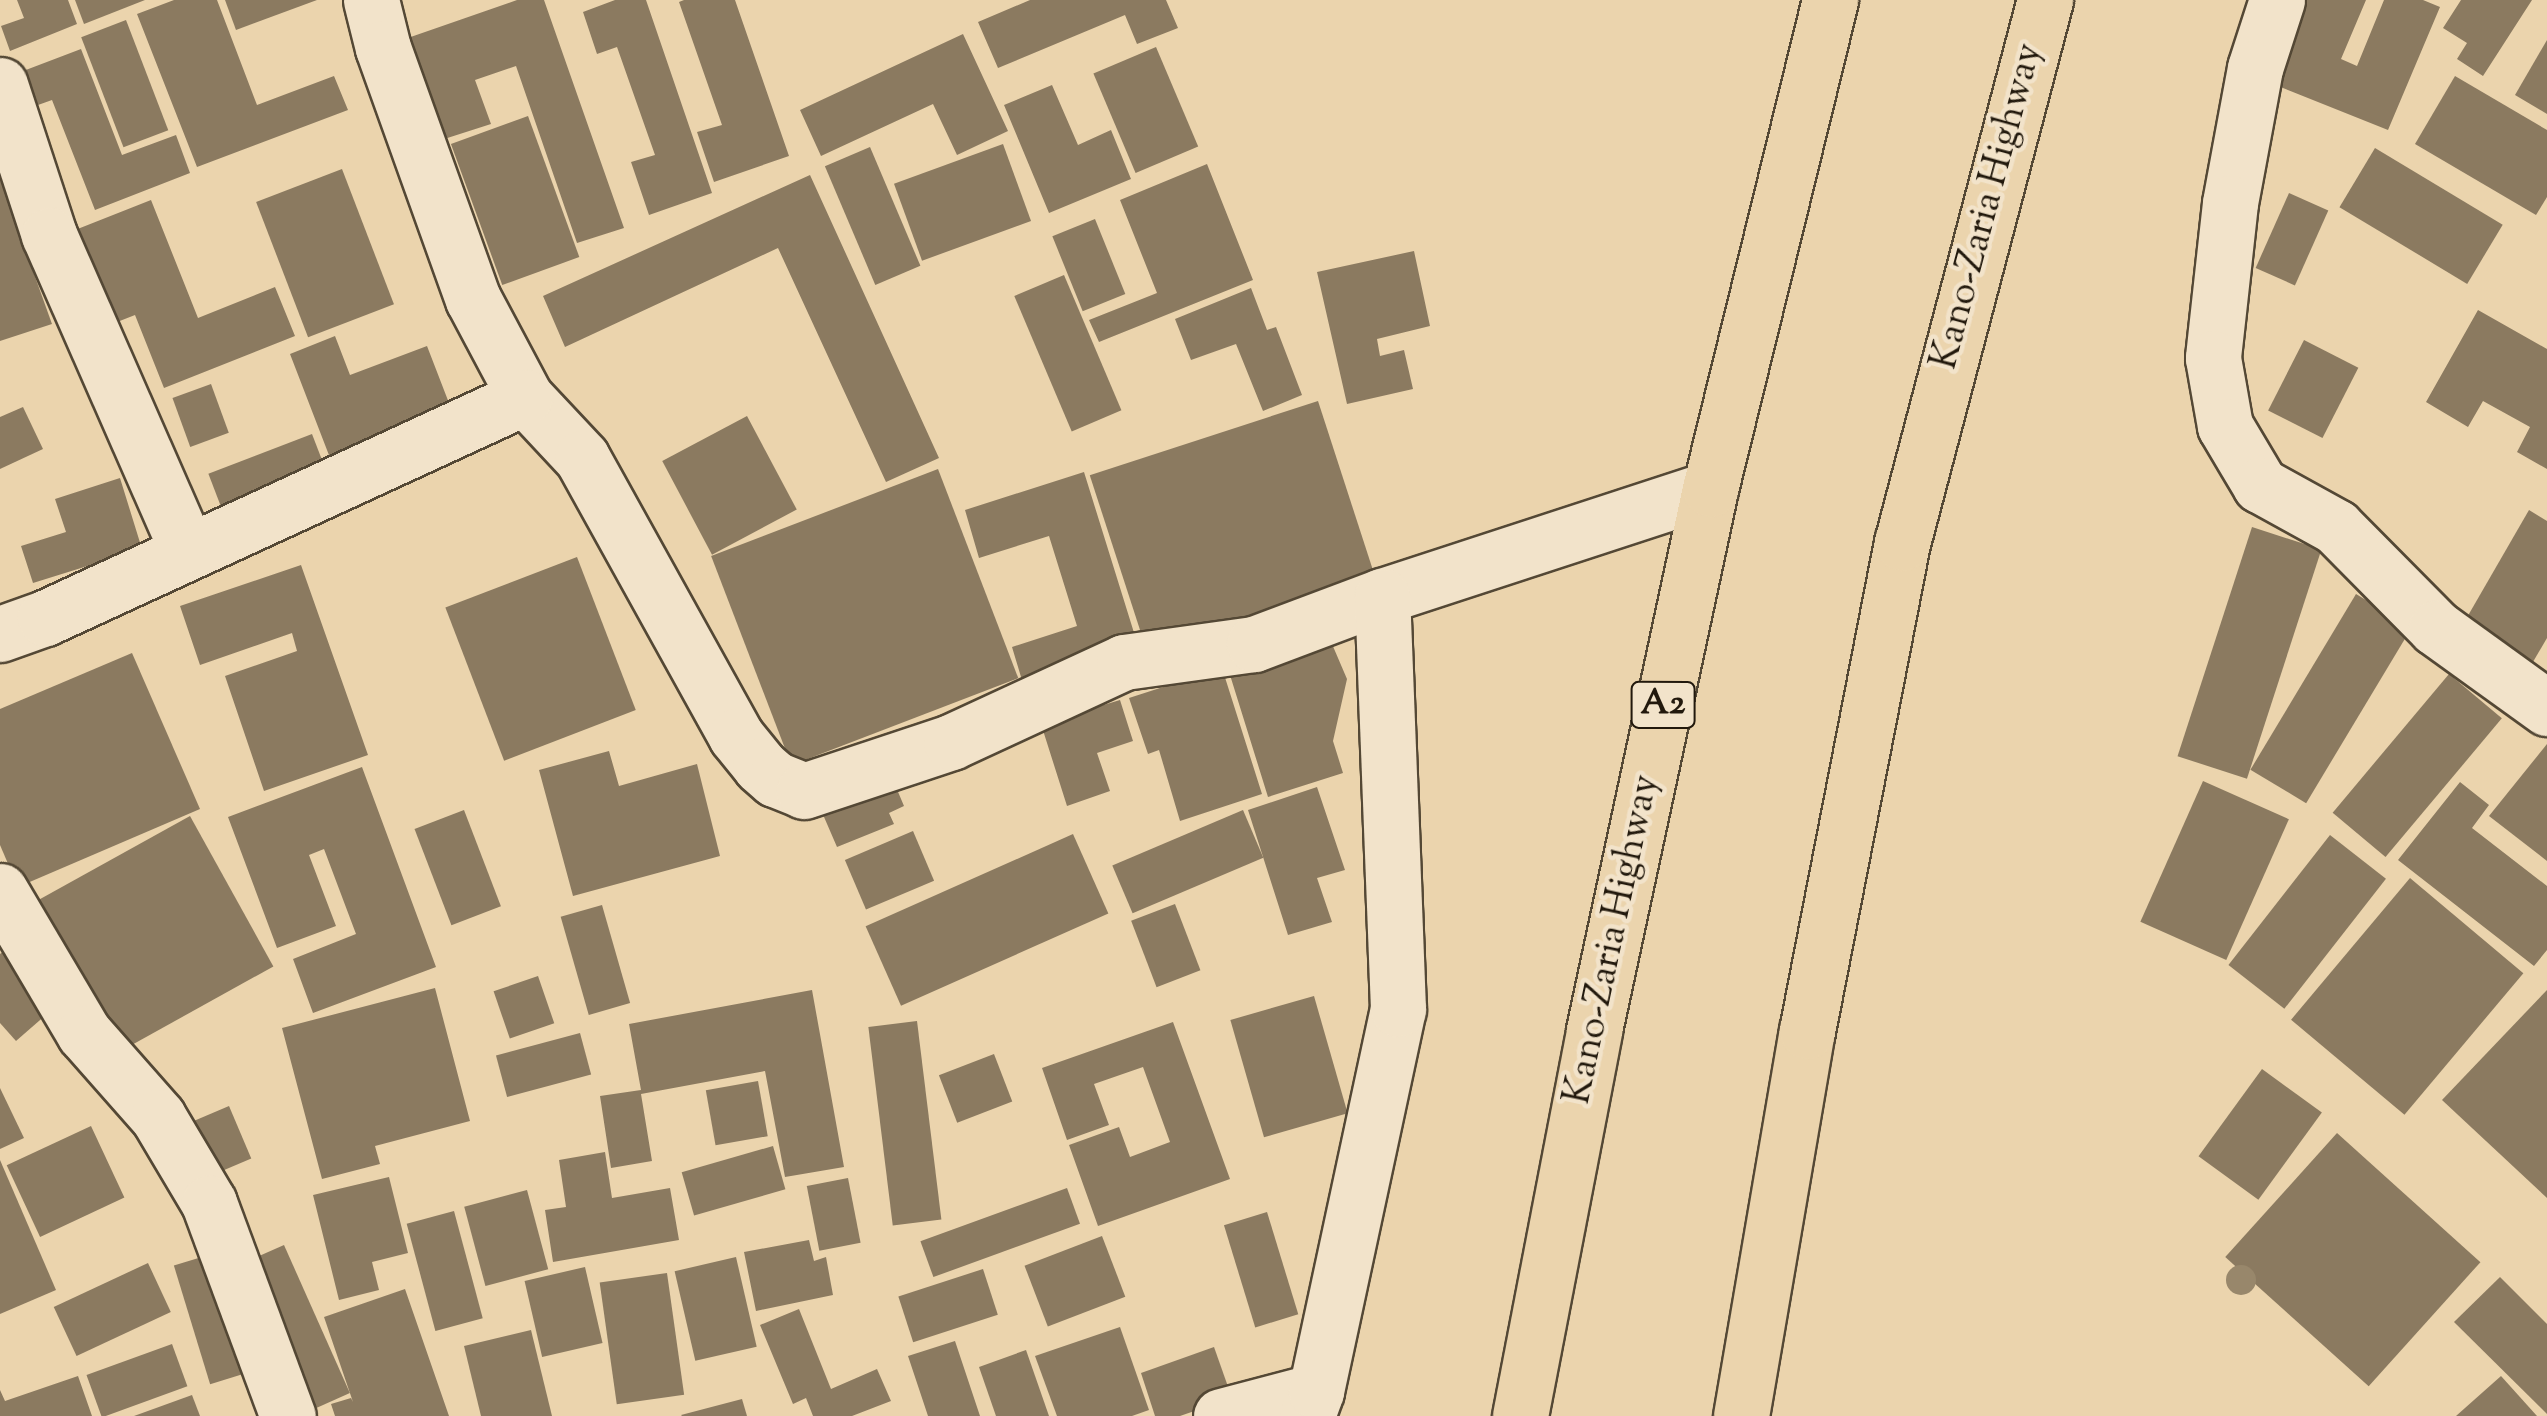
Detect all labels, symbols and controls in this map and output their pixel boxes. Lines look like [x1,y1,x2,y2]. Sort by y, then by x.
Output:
street label: Kano-Zaria Highway [1924,39,2054,375]
road number: A2 [1630,675,1696,735]
street label: Kano-Zaria Highway [1557,771,1671,1109]

